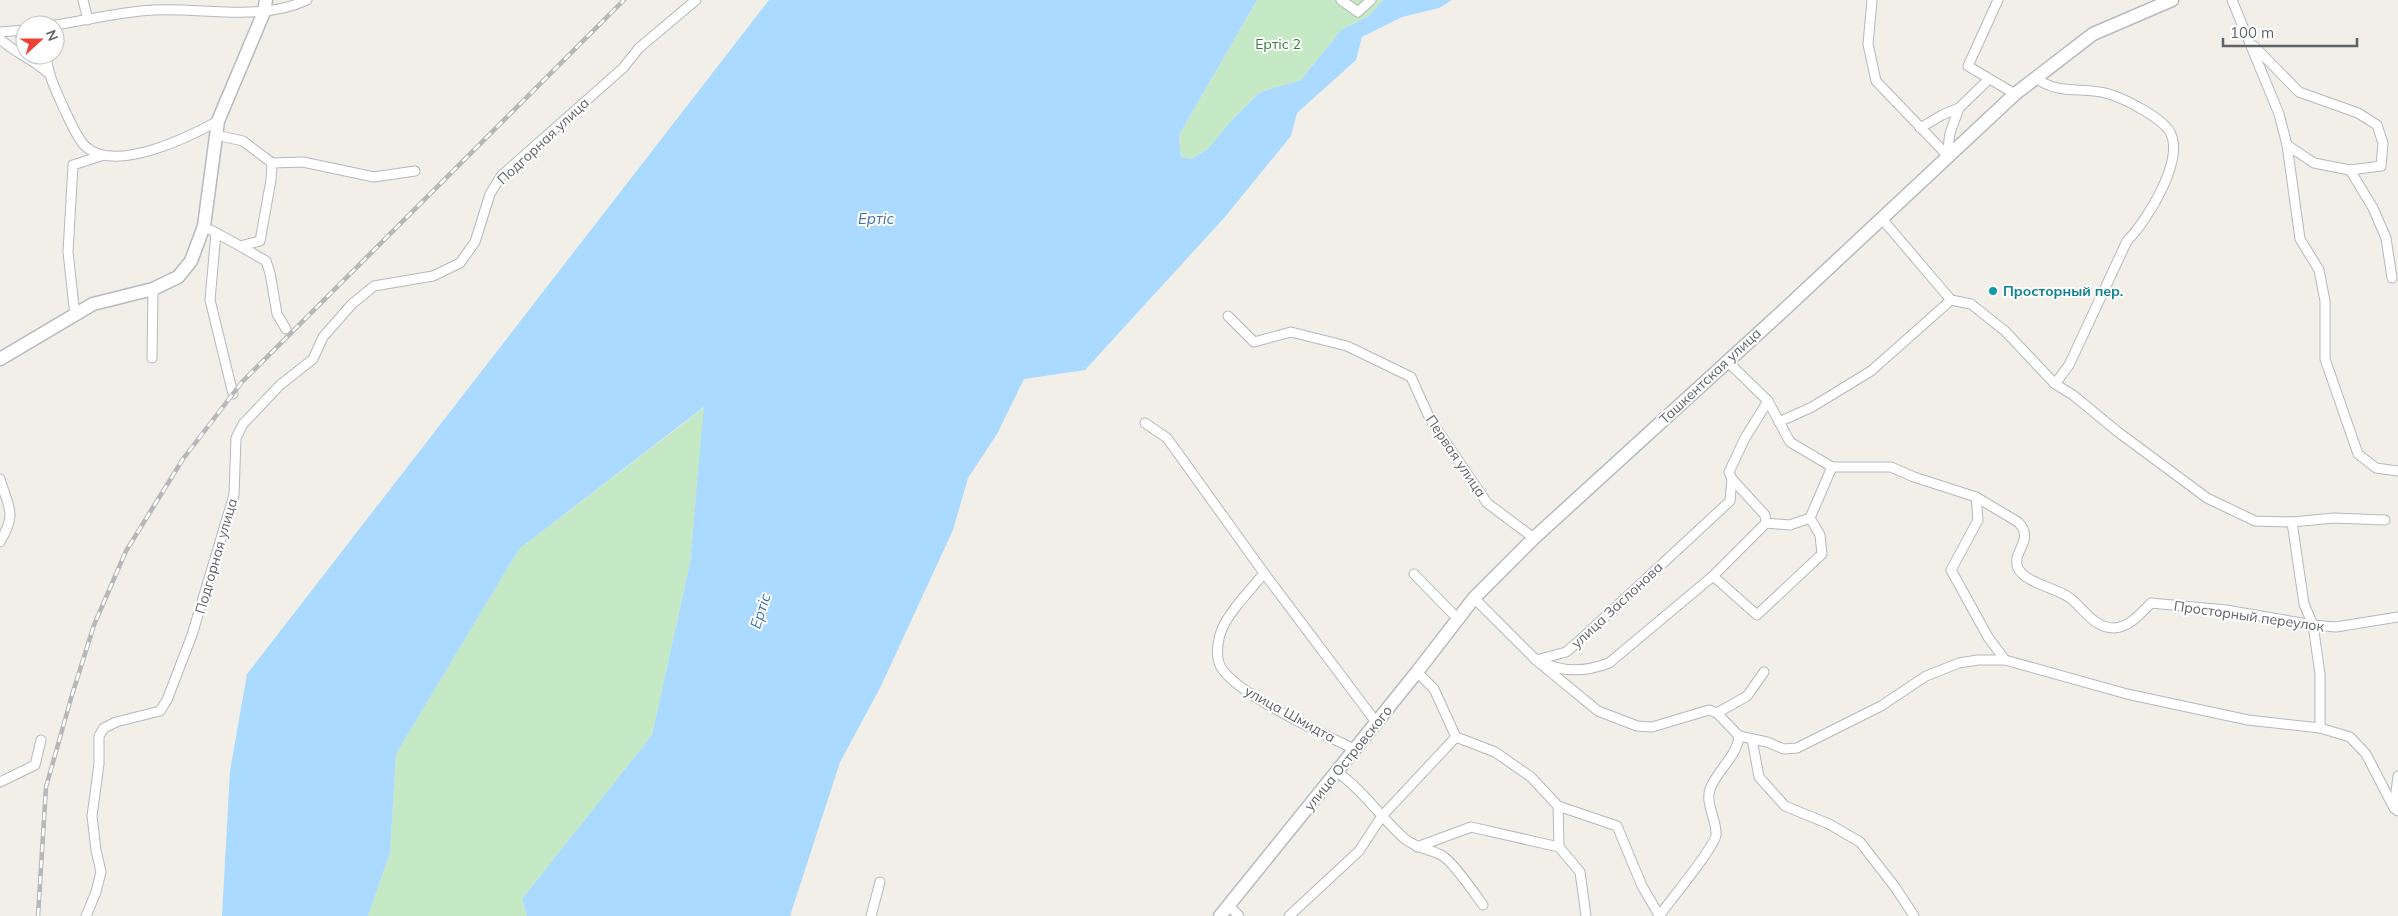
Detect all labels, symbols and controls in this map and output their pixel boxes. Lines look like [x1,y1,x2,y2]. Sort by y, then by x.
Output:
north arrow [15,15,65,65]
scale bar [2223,15,2357,47]
text: 100 m [2230,23,2274,42]
text: N [42,27,62,44]
park label: Ертіс 2 [1255,35,1301,53]
street label: Подгорная улица [493,94,593,188]
water label: Ертіс [858,209,894,228]
place label: Просторный пер. [2003,282,2123,300]
marker: Просторный пер. [1987,285,1999,297]
street label: Ташкентская улица [1655,324,1765,428]
street label: Первая улица [1422,411,1490,501]
street label: Подгорная улица [191,496,241,616]
street label: улица Заслонова [1568,558,1666,652]
water label: Ертіс [745,590,775,631]
street label: Просторный переулок [2173,597,2326,636]
street label: улица Шмидта [1242,682,1338,746]
street label: улица Островского [1300,702,1396,814]

